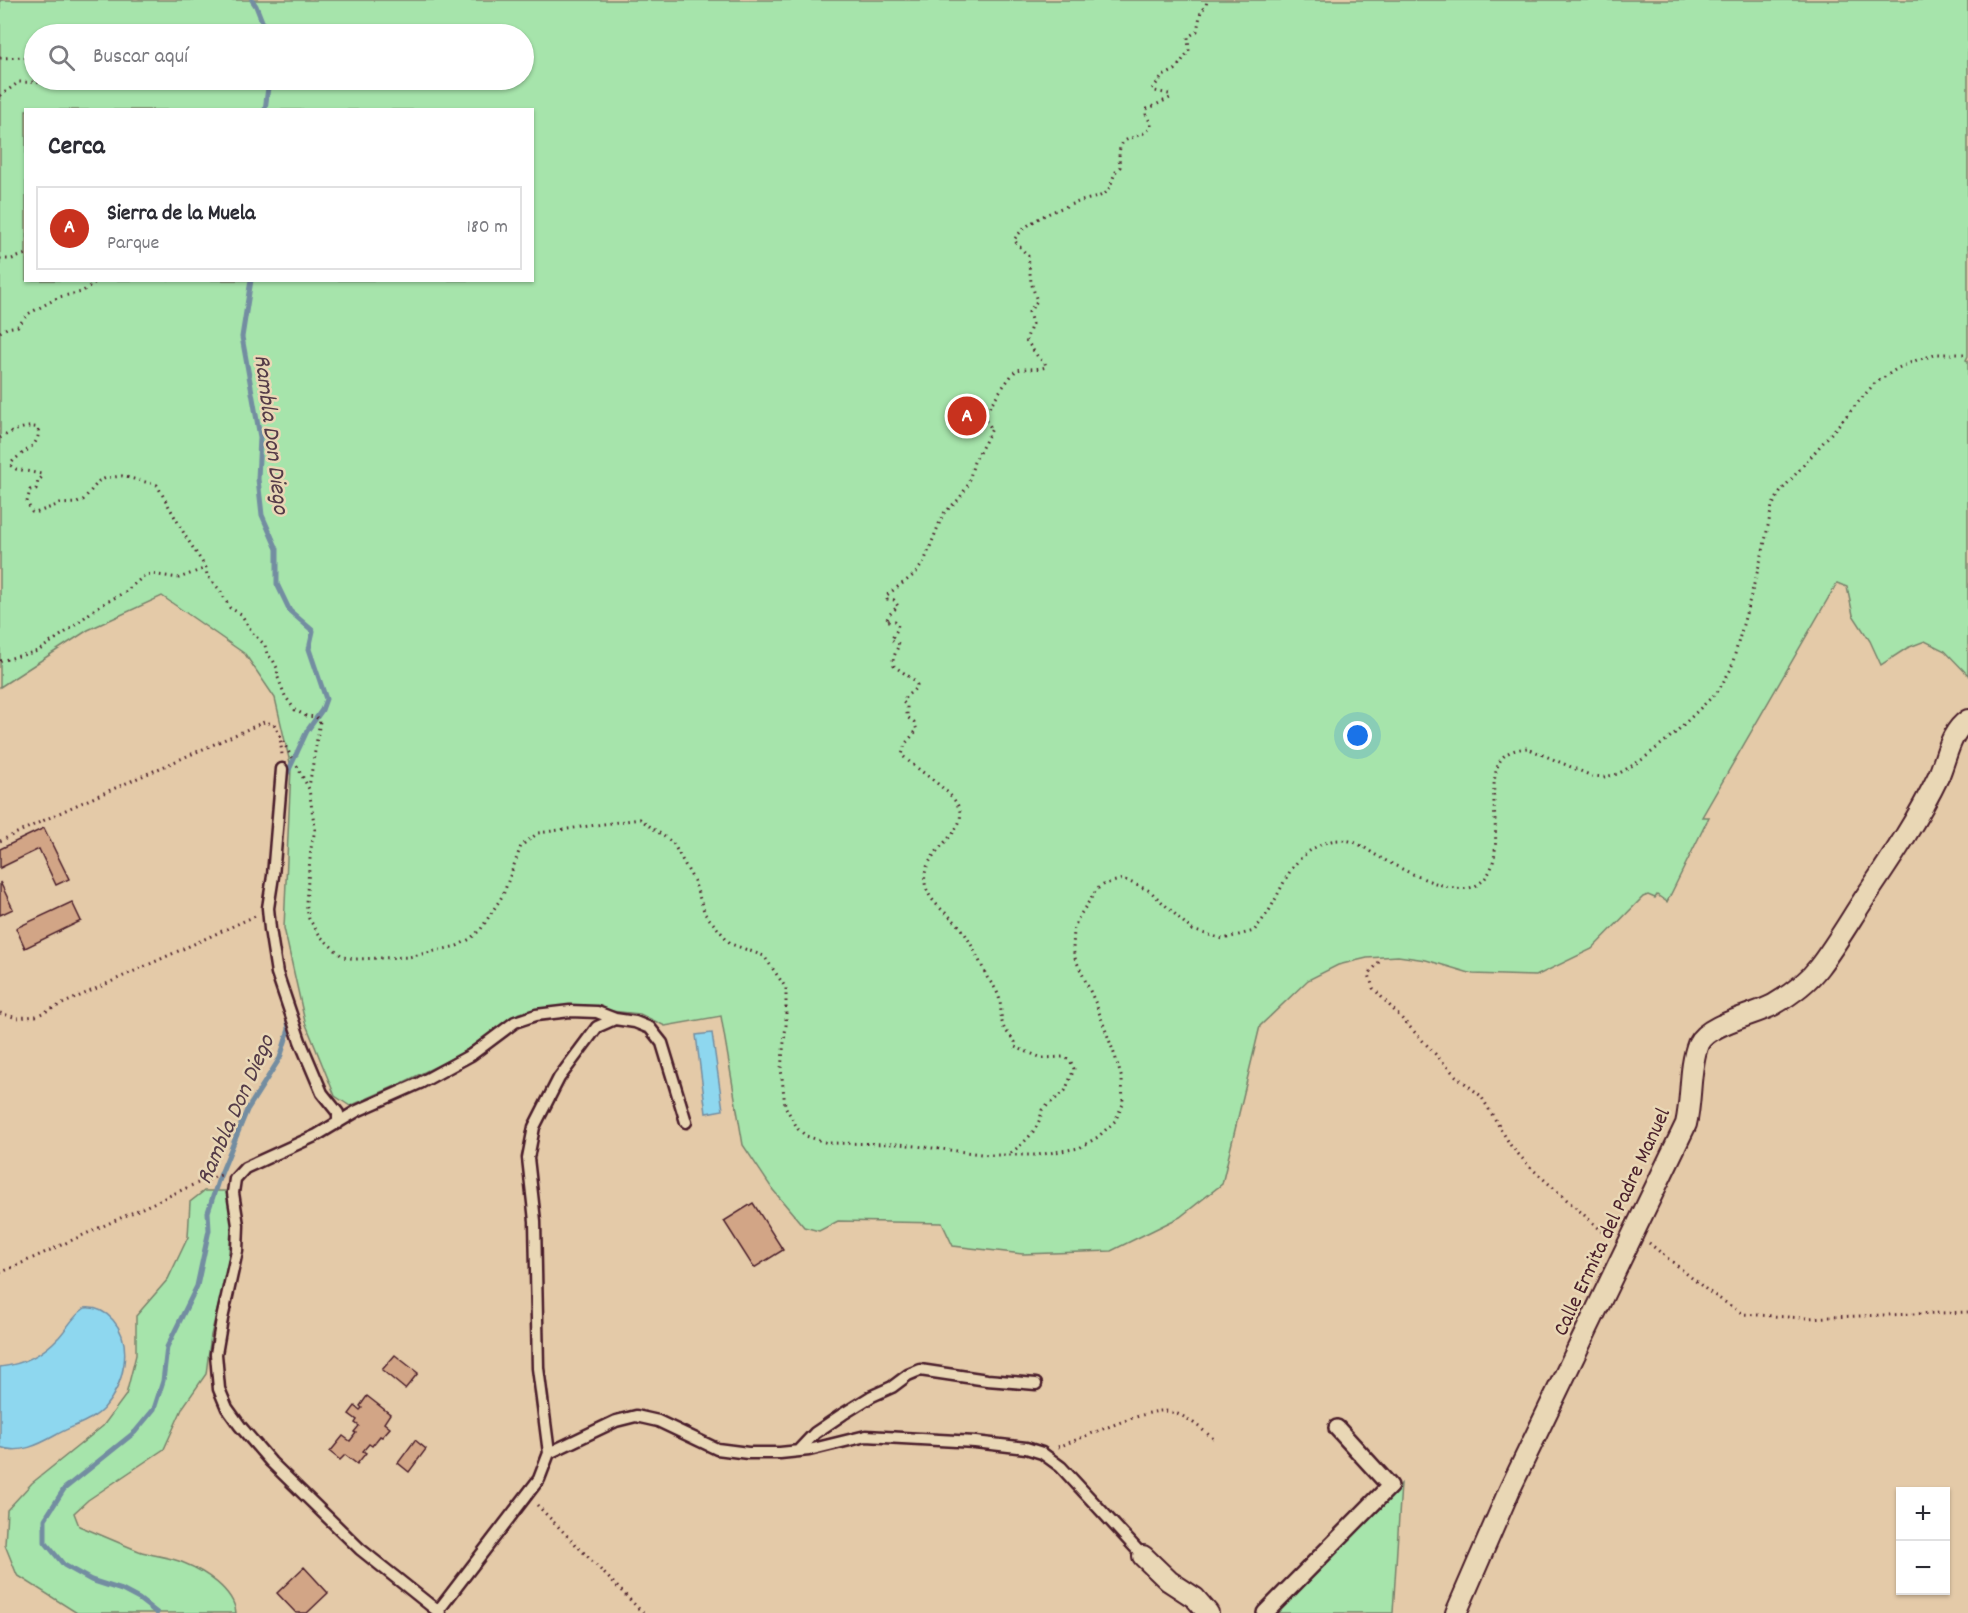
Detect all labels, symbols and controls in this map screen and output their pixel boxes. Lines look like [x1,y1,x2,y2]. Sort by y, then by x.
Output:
search box [24,24,534,90]
icon: search [45,41,78,74]
text: Buscar aquí [93,42,188,73]
text: Cerca [48,129,105,166]
text: Sierra de la Muela [107,199,255,230]
text: A [64,214,75,242]
text: 180 m [466,214,508,242]
text: Parque [107,230,159,258]
water label: Rambla Don Diego [243,353,297,517]
pin: A [948,394,986,438]
your location [1343,721,1372,750]
water label: Rambla Don Diego [189,1029,285,1190]
street label: Calle Ermita del Padre Manuel [1547,1103,1680,1342]
map controls [1896,1487,1950,1595]
button: + [1896,1487,1950,1541]
button: − [1896,1541,1950,1595]

